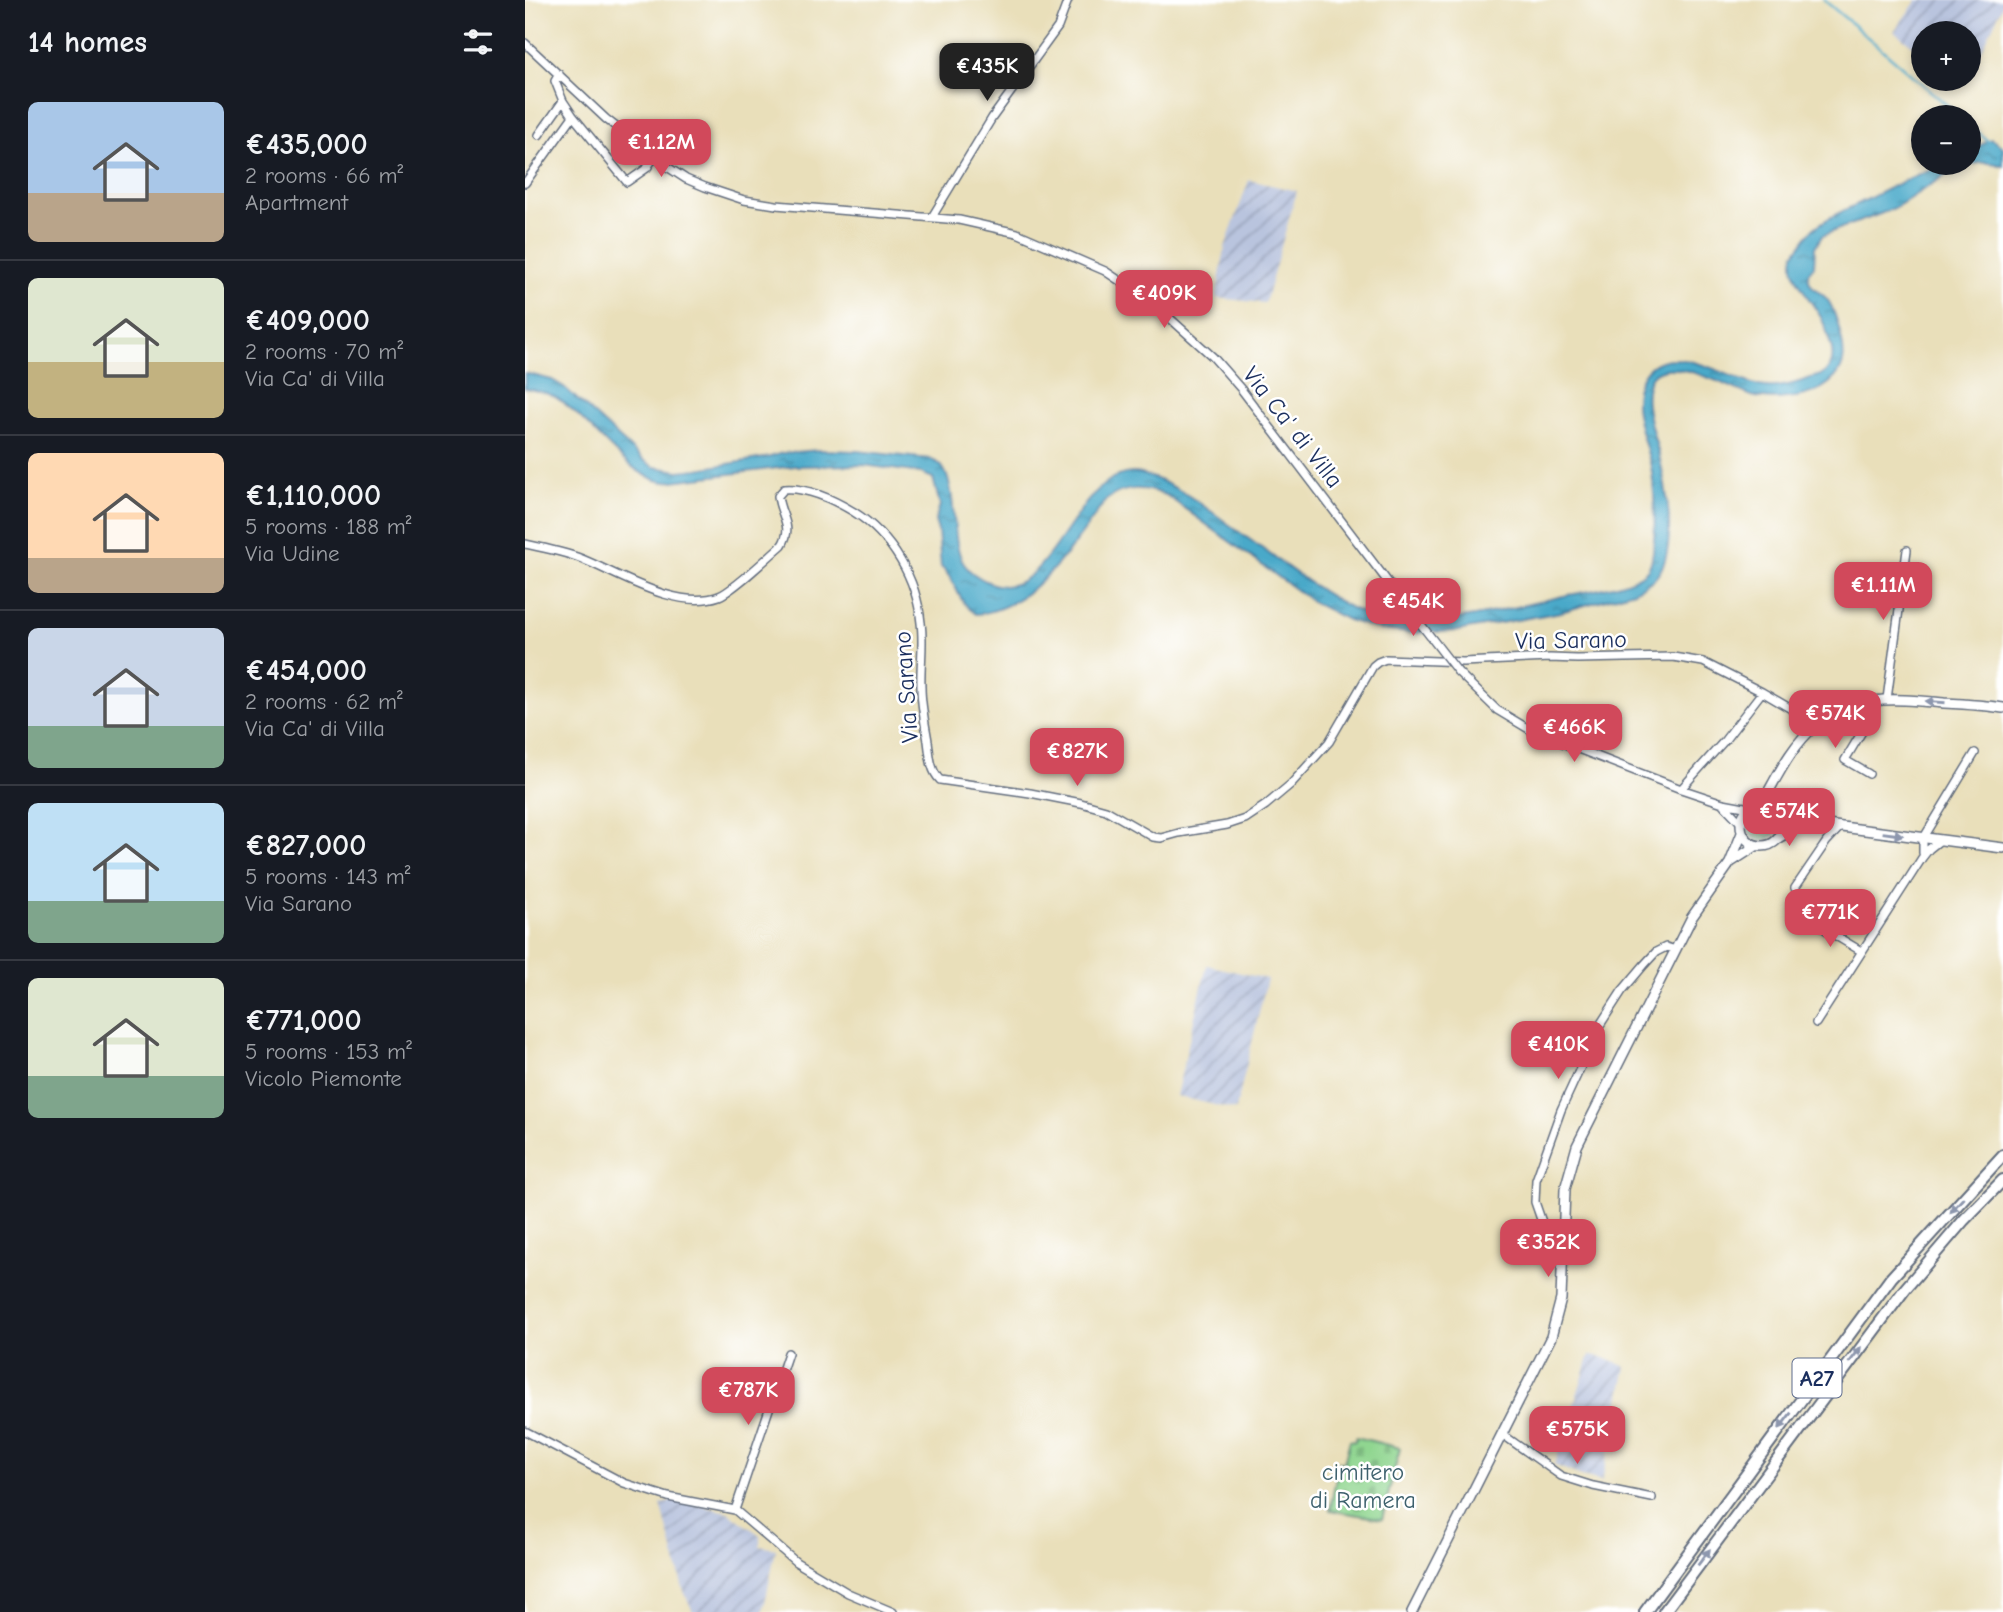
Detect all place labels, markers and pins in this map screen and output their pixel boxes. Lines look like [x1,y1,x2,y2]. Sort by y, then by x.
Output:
pin: €435K [938,43,1036,103]
pin: €1.12M [604,120,718,179]
pin: €409K [1115,270,1213,330]
pin: €1.11M [1826,562,1940,622]
pin: €454K [1364,578,1462,638]
pin: €574K [1786,690,1884,750]
pin: €466K [1525,704,1623,764]
pin: €827K [1028,728,1126,788]
pin: €574K [1740,788,1838,848]
pin: €771K [1781,890,1879,949]
pin: €410K [1509,1021,1607,1081]
pin: €352K [1499,1220,1597,1279]
pin: €787K [699,1368,797,1427]
pin: €575K [1528,1406,1626,1466]

